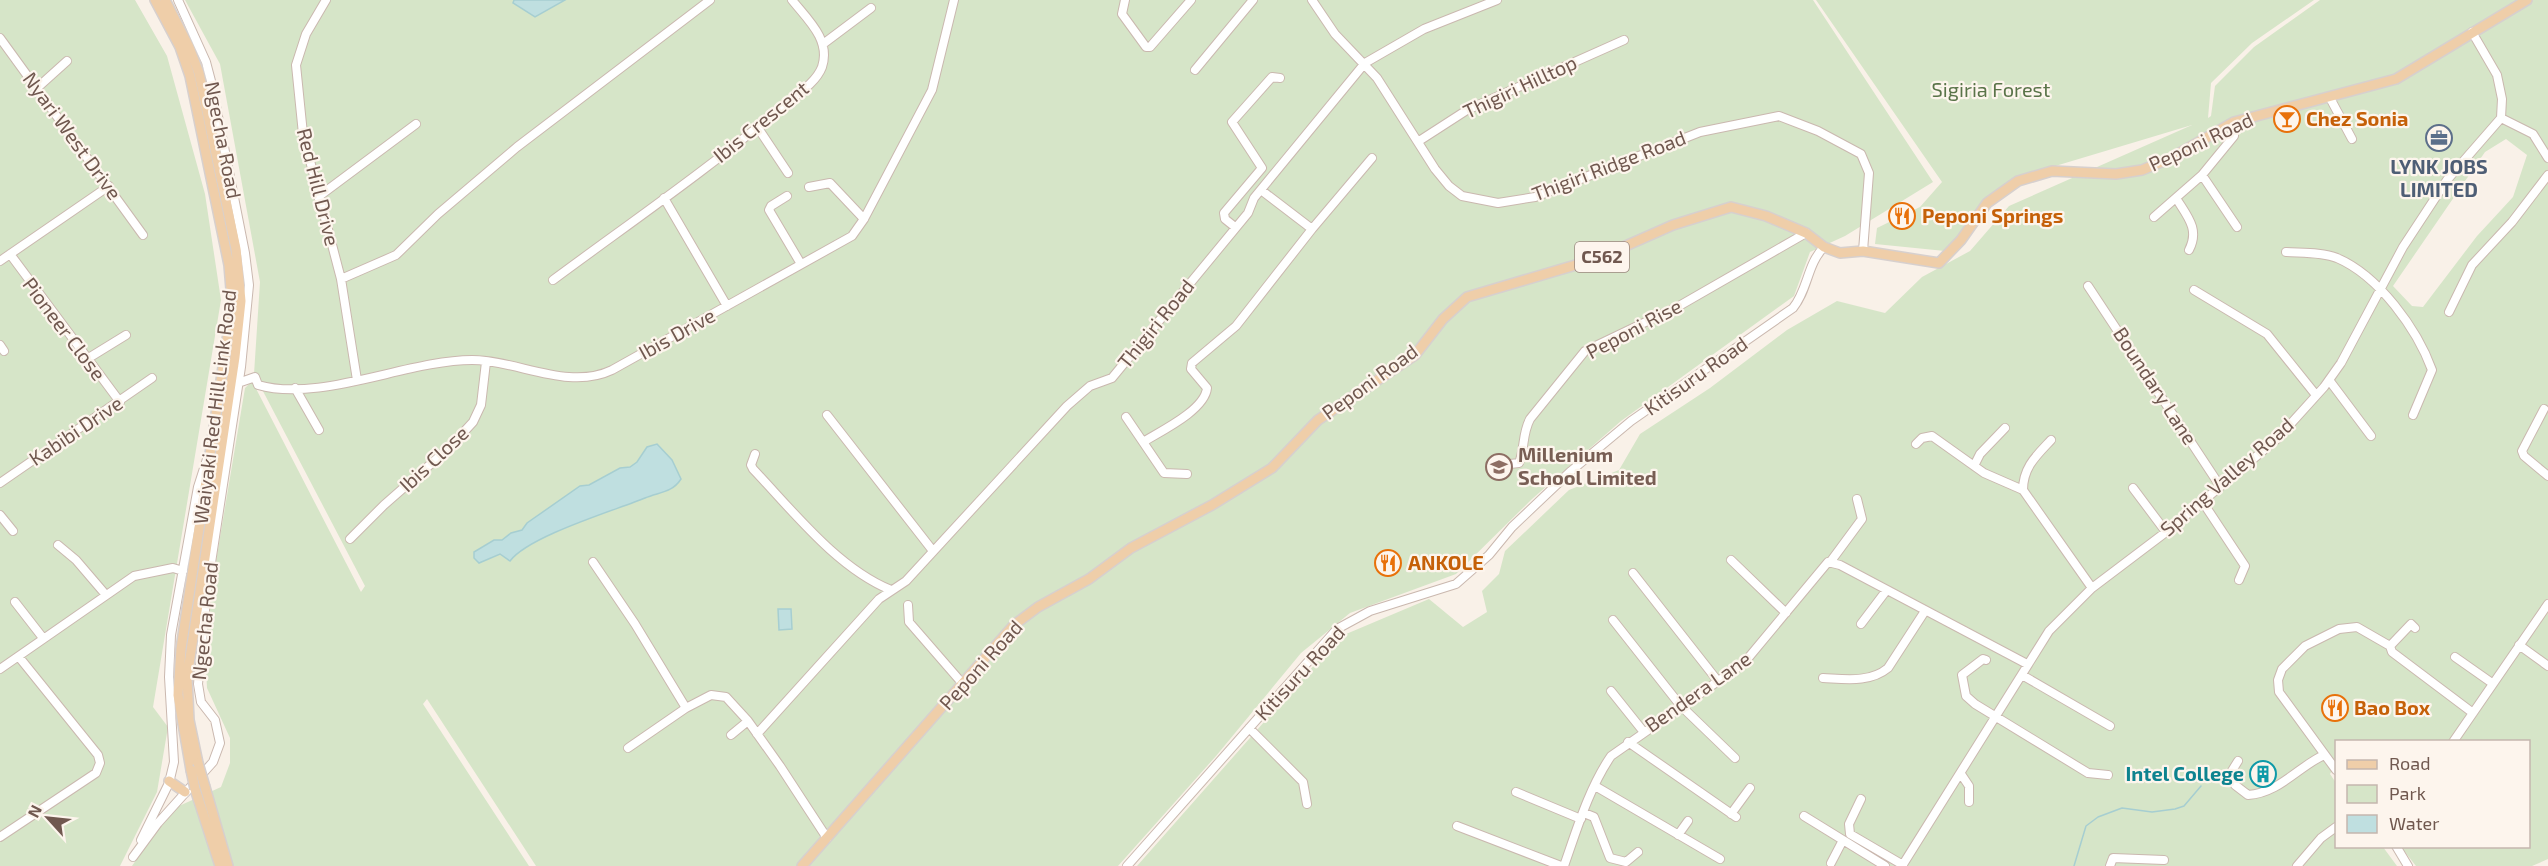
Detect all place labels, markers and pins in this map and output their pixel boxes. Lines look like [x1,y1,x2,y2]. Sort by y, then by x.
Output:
bar icon: Chez Sonia [2272,104,2302,134]
place label: Chez Sonia [2306,106,2408,130]
office icon: LYNK JOBS LIMITED [2424,123,2454,153]
place label: LYNK JOBS LIMITED [2390,154,2488,201]
restaurant icon: Peponi Springs [1887,201,1917,231]
place label: Peponi Springs [1922,203,2063,227]
place label: Millenium School Limited [1518,442,1657,489]
school or university icon: Millenium School Limited [1484,452,1514,482]
restaurant icon: ANKOLE [1373,548,1403,578]
place label: ANKOLE [1408,550,1484,574]
restaurant icon: Bao Box [2320,693,2350,723]
place label: Bao Box [2354,695,2431,719]
building icon: Intel College [2248,759,2278,789]
place label: Intel College [2125,761,2244,785]

